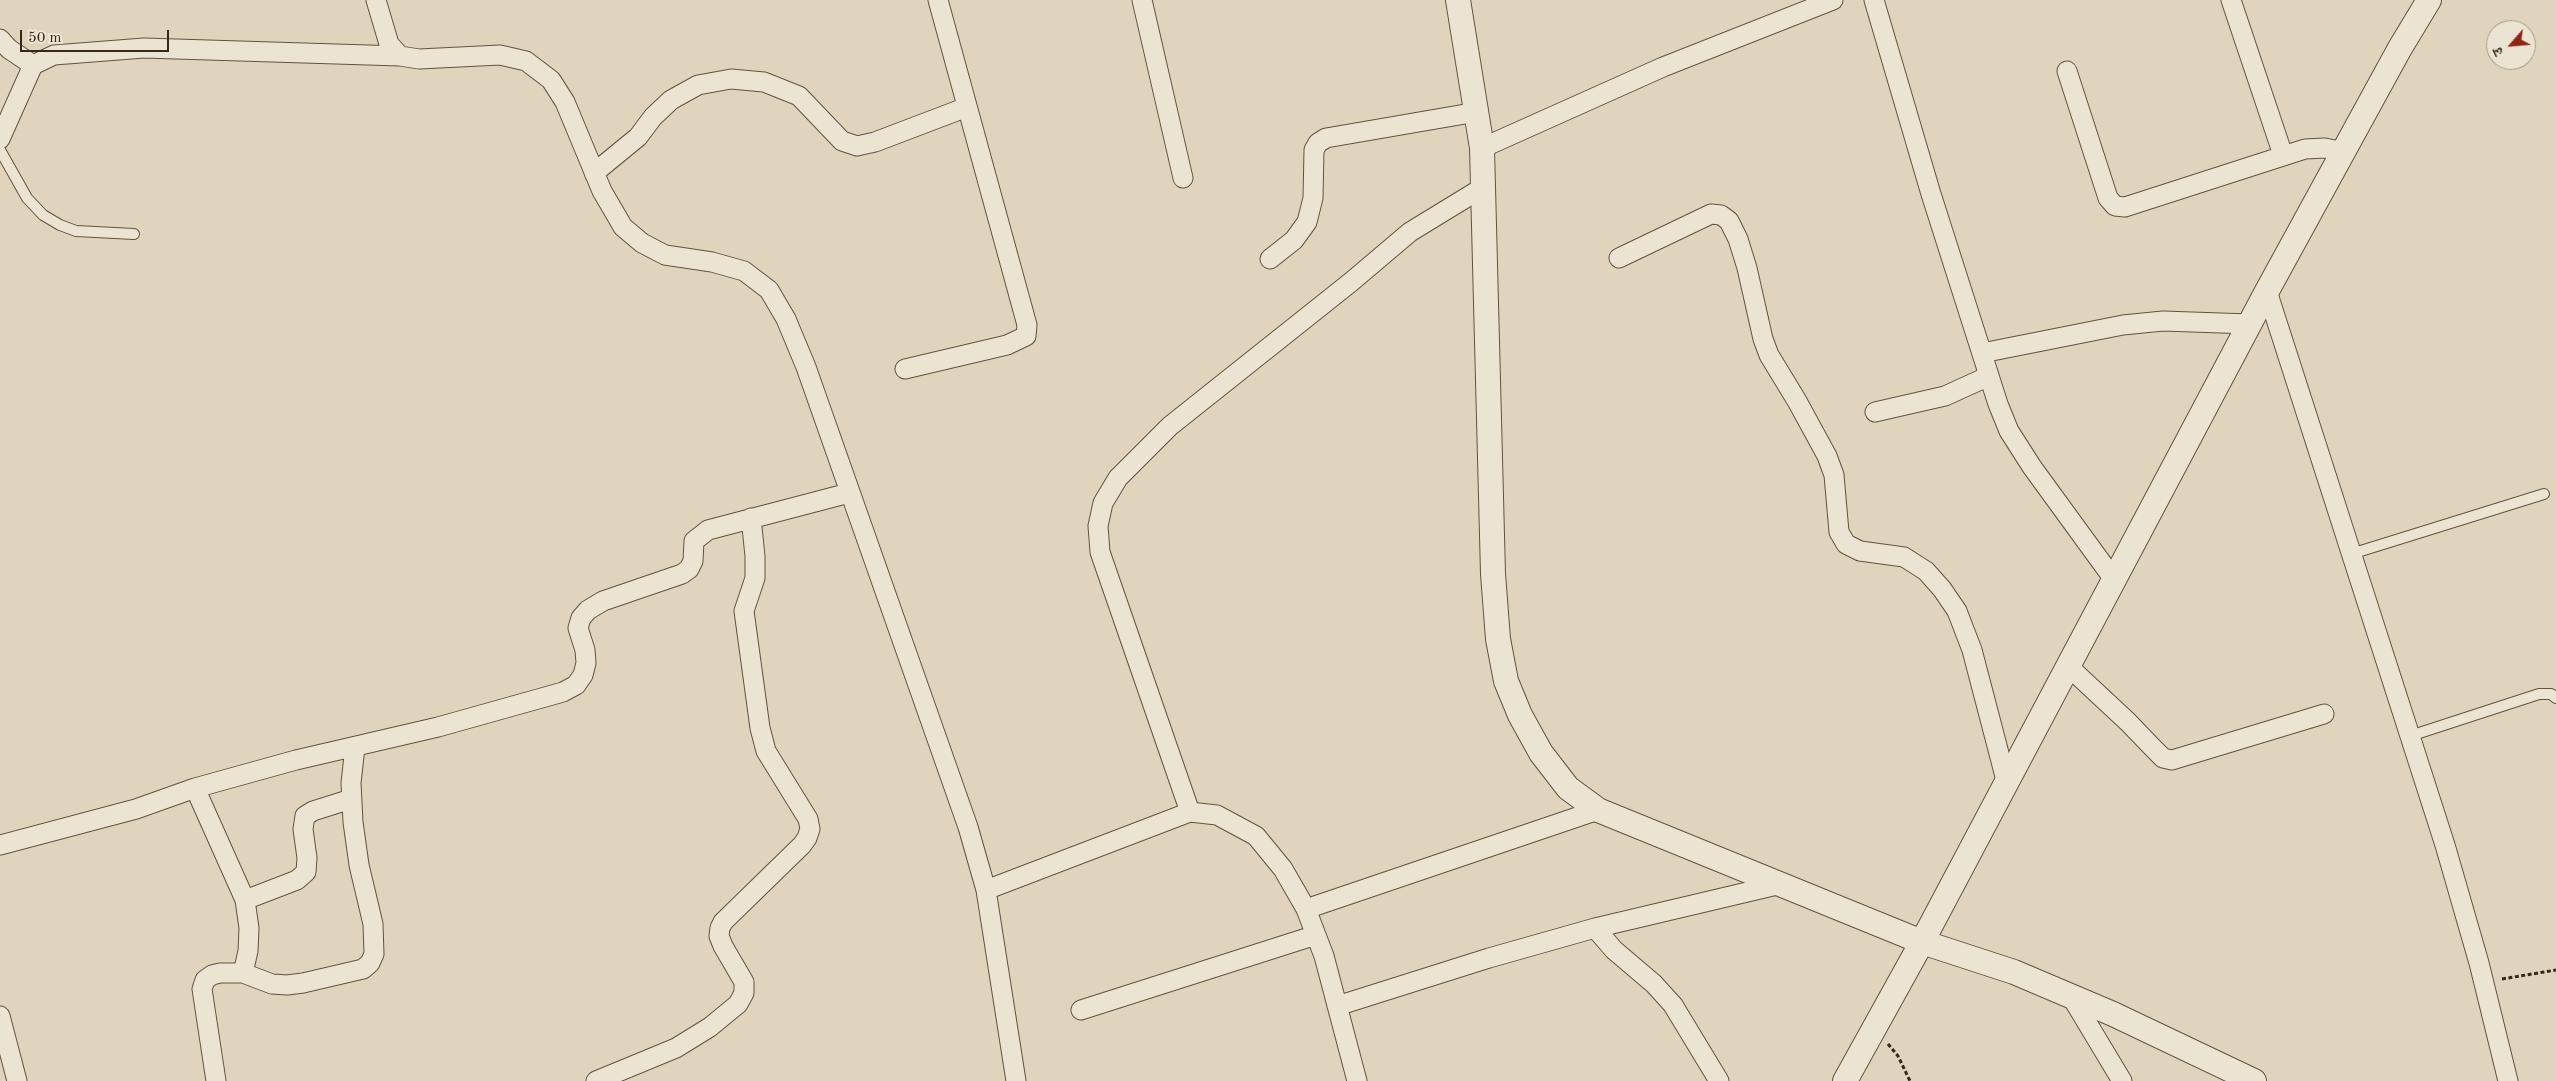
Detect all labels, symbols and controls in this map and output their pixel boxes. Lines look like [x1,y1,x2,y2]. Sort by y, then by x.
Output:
scale bar [22,20,171,52]
north arrow [2486,20,2536,70]
text: 50 m [28,31,62,46]
text: उ [2491,45,2506,58]

